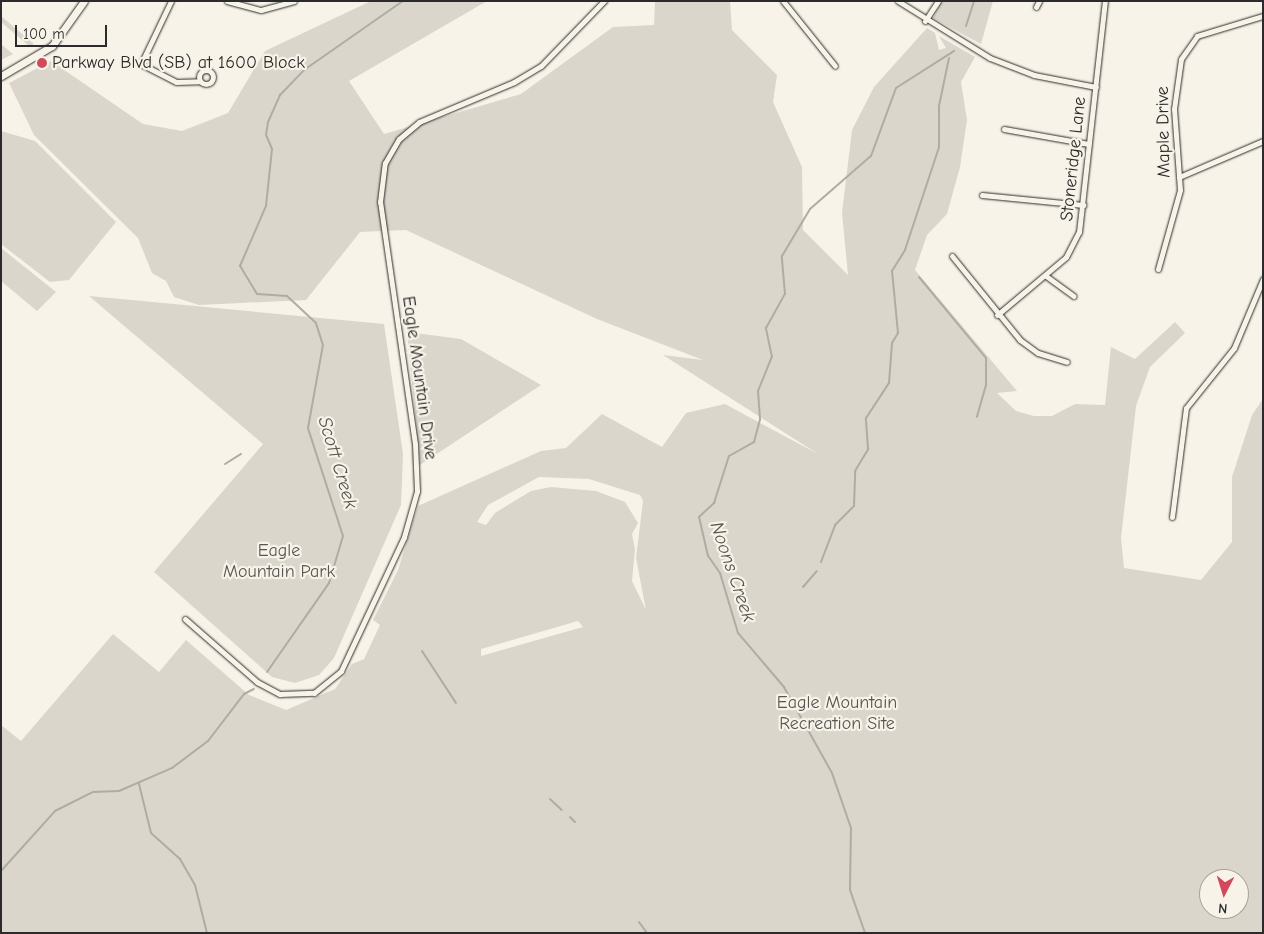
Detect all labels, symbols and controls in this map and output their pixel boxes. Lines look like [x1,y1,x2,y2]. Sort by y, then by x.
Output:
scale bar [18,15,110,47]
text: 100 m [23,25,65,43]
place label: Parkway Blvd (SB) at 1600 Block [52,52,305,74]
marker: Parkway Blvd (SB) at 1600 Block [36,57,48,69]
street label: Maple Drive [1152,86,1176,178]
street label: Stoneridge Lane [1057,96,1091,222]
street label: Eagle Mountain Drive [397,295,441,461]
water label: Scott Creek [312,414,362,512]
water label: Noons Creek [704,519,760,625]
park label: Eagle Mountain Park [223,541,335,584]
park label: Eagle Mountain Recreation Site [777,693,897,736]
north arrow [1199,869,1249,919]
text: N [1217,900,1228,917]

